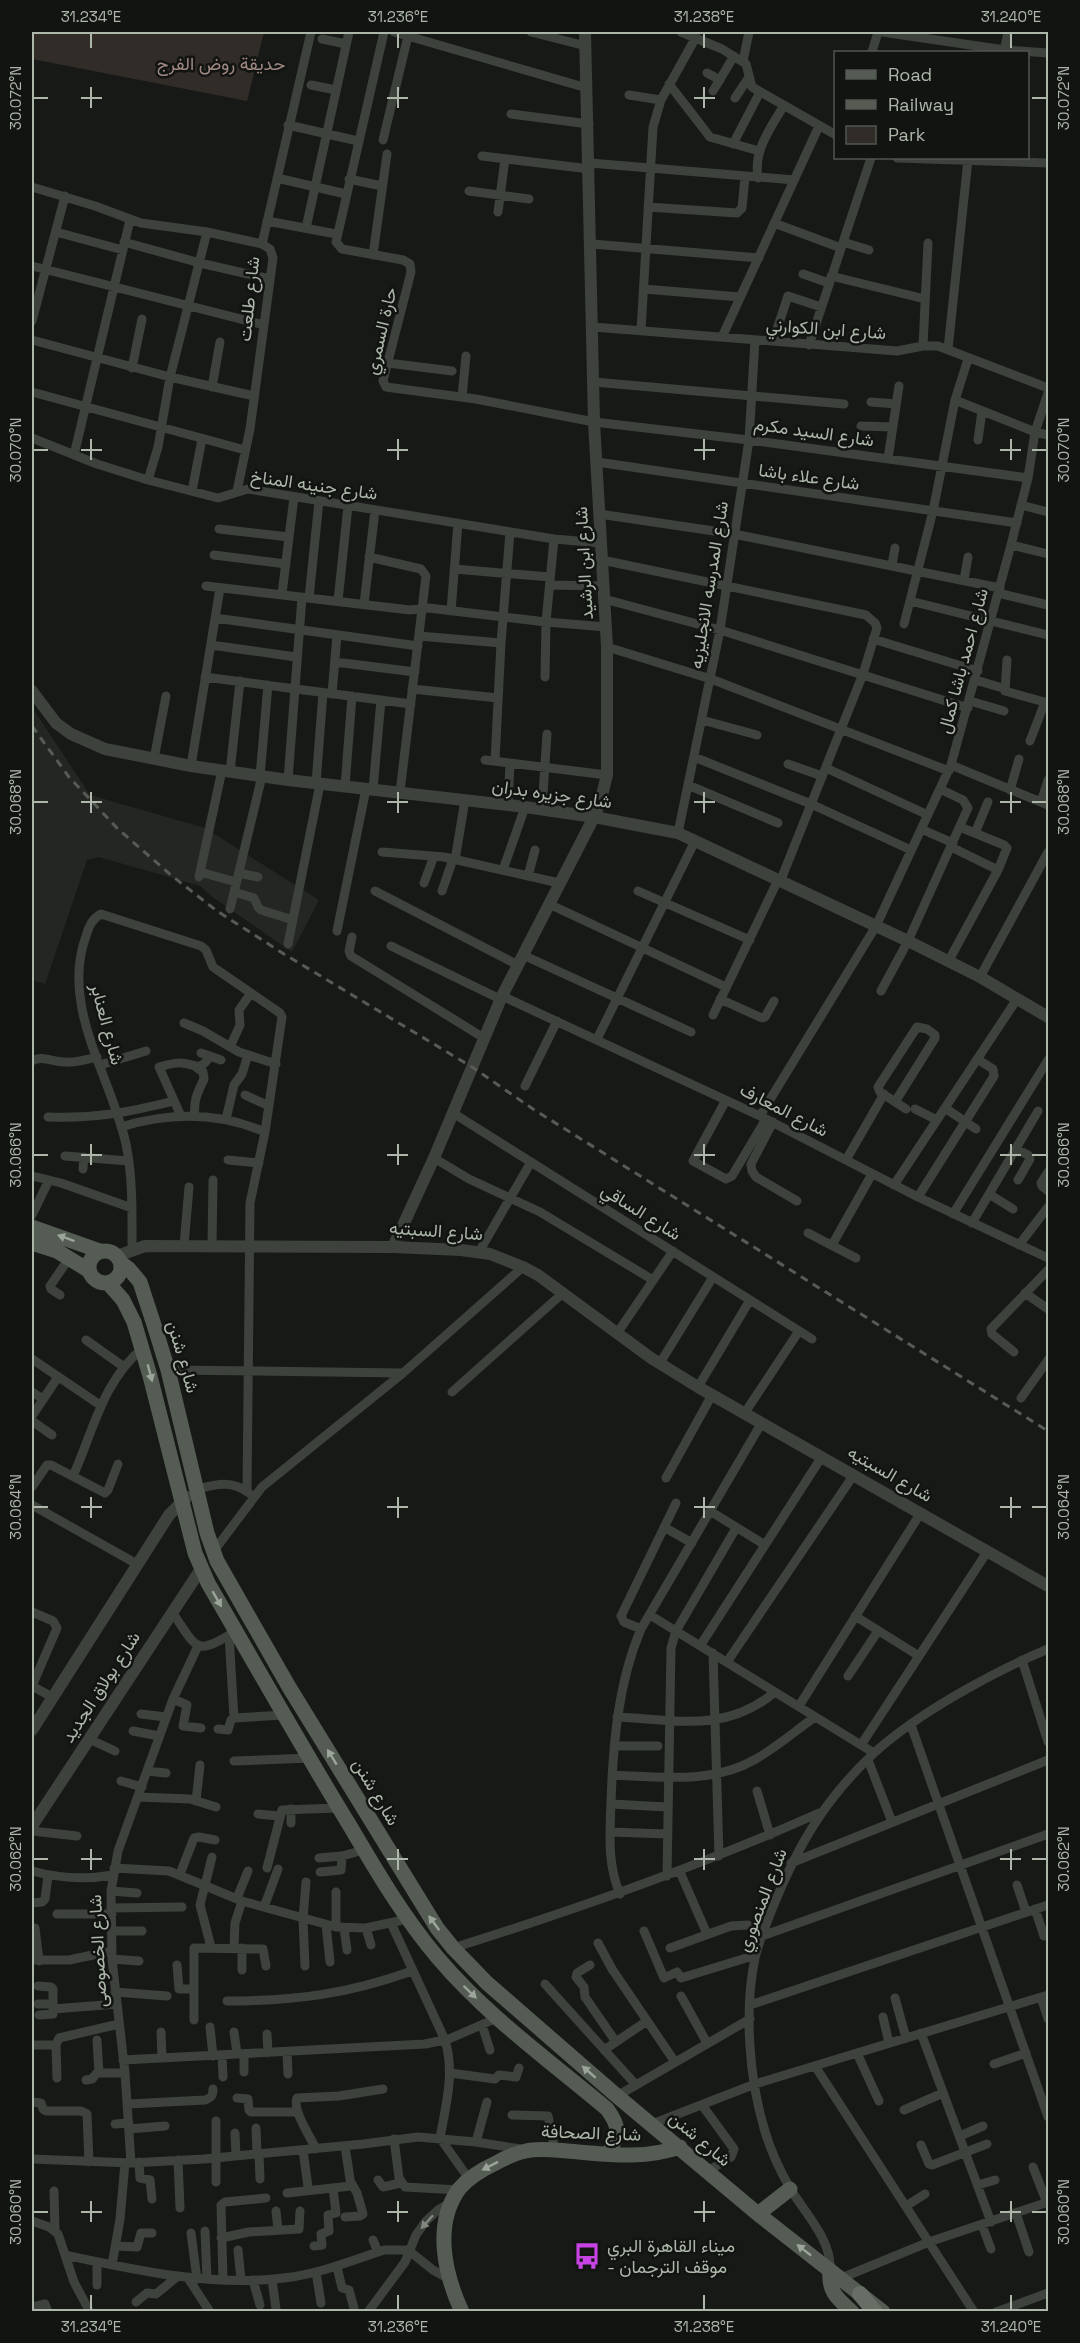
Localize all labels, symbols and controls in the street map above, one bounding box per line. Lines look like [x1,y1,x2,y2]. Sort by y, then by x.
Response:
text: 31.234°E [61,7,121,26]
text: 31.236°E [368,7,428,26]
text: 31.238°E [674,7,734,26]
text: 31.240°E [981,7,1041,26]
legend [834,51,1029,159]
park label: حديقة روض الفرج [157,52,285,76]
text: Road [888,63,932,86]
text: 30.072°N [6,66,25,130]
text: 30.072°N [1054,66,1073,130]
text: Railway [888,93,954,116]
text: Park [888,123,926,146]
street label: شارع طلعت [233,255,265,343]
street label: حارة السمري [359,285,406,378]
street label: شارع ابن الكوارني [765,313,887,348]
street label: شارع السيد مكرم [752,412,876,452]
text: 30.070°N [6,418,25,483]
text: 30.070°N [1054,418,1073,483]
street label: شارع علاء باشا [757,458,861,496]
street label: شارع جنينه المناخ [249,464,379,506]
street label: شارع المدرسه الانجليزيه [684,499,734,671]
street label: شارع ابن الرشيد [569,506,599,620]
street label: شارع احمد باشا كمال [932,586,994,736]
text: 30.068°N [6,769,25,835]
text: 30.068°N [1054,769,1073,835]
street label: شارع جزيره بدران [491,774,613,814]
street label: شارع العنابر [84,980,129,1067]
street label: شارع المعارف [736,1078,832,1142]
text: 30.066°N [6,1122,25,1188]
text: 30.066°N [1054,1122,1073,1188]
street label: شارع الساقي [595,1178,686,1249]
street label: شارع السبتيه [388,1216,484,1246]
one-way arrow [57,1233,75,1242]
street label: شارع شنن [161,1318,205,1396]
one-way arrow [145,1364,155,1382]
street label: شارع السبتيه [843,1440,937,1508]
text: 30.064°N [6,1474,25,1540]
text: 30.064°N [1054,1474,1073,1540]
one-way arrow [212,1591,223,1607]
street label: شارع بولاق الجديد [56,1627,146,1747]
one-way arrow [326,1749,337,1765]
street label: شارع شنن [347,1754,405,1830]
text: 30.062°N [6,1826,25,1892]
text: 30.062°N [1054,1826,1073,1892]
street label: شارع المنصوري [731,1845,796,1956]
street label: شارع الخصوصى [83,1894,113,2008]
one-way arrow [428,1915,440,1930]
one-way arrow [462,1984,476,1998]
one-way arrow [582,2066,597,2079]
street label: شارع شنن [664,2106,736,2172]
street label: شارع الصحافة [541,2119,641,2147]
one-way arrow [481,2161,498,2171]
text: 30.060°N [6,2179,25,2245]
text: 30.060°N [1054,2179,1073,2245]
one-way arrow [420,2214,434,2228]
place label: ميناء القاهرة البري - موقف الترجمان [607,2234,735,2278]
bus stop icon: ميناء القاهرة البري - موقف الترجمان [572,2241,602,2271]
one-way arrow [796,2245,811,2257]
text: 31.234°E [61,2317,121,2336]
text: 31.236°E [368,2317,428,2336]
text: 31.238°E [674,2317,734,2336]
text: 31.240°E [981,2317,1041,2336]

